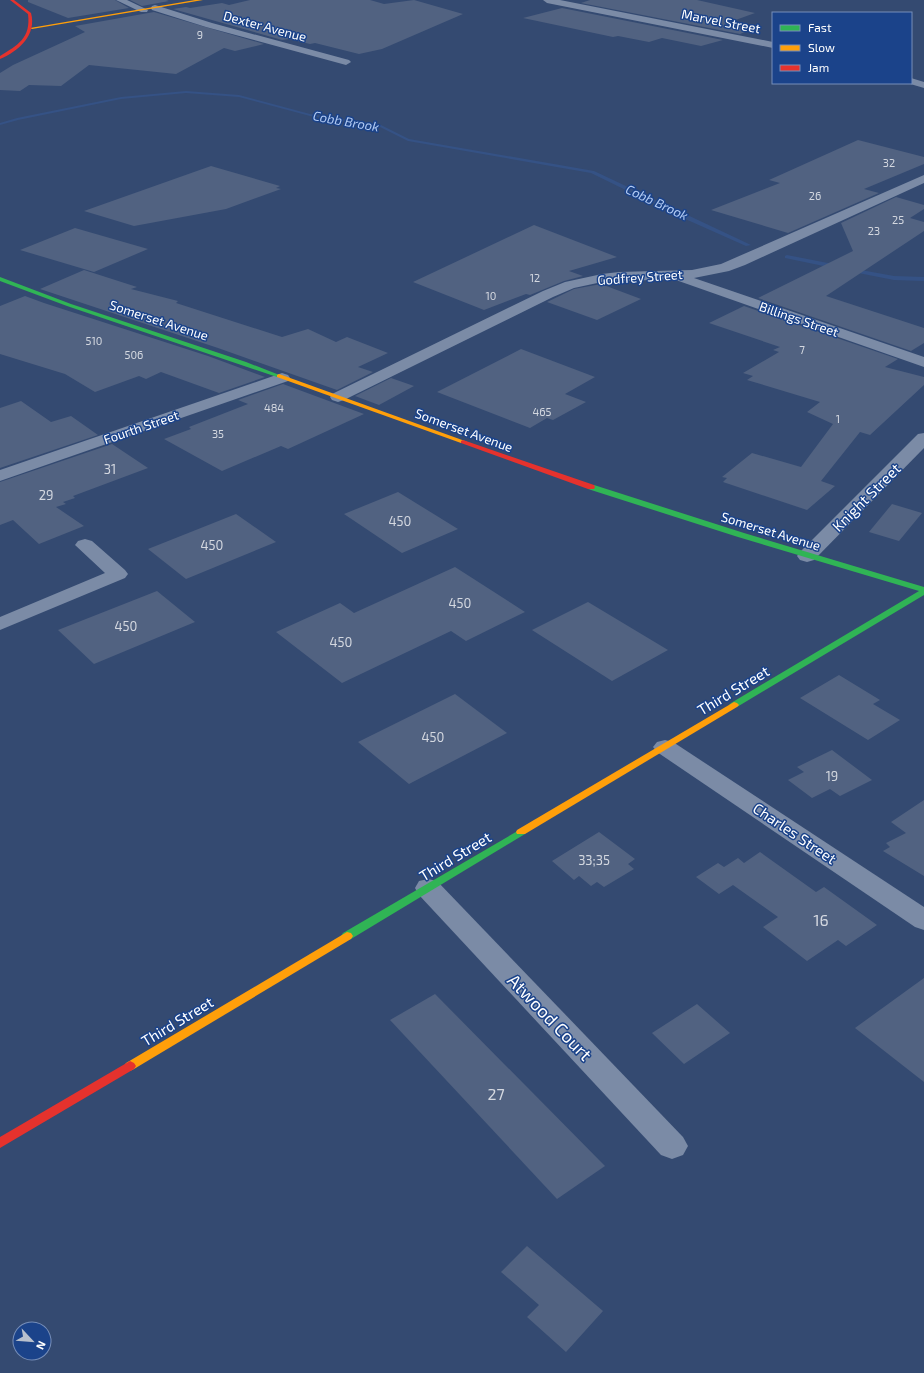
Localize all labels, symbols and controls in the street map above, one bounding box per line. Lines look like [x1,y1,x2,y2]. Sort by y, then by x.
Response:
street label: Marvel Street [680,6,762,37]
street label: Dexter Avenue [222,7,308,45]
legend [772,12,912,84]
text: Fast [808,20,832,34]
house number: 9 [197,28,203,41]
text: Slow [808,40,835,54]
text: Jam [808,60,829,74]
water label: Cobb Brook [312,107,381,135]
house number: 32 [883,156,895,169]
water label: Cobb Brook [623,181,691,223]
house number: 26 [809,189,821,202]
house number: 25 [892,213,904,226]
house number: 23 [868,224,880,237]
street label: Godfrey Street [597,266,683,288]
house number: 12 [530,271,540,284]
house number: 10 [485,289,497,302]
street label: Somerset Avenue [108,296,210,344]
street label: Billings Street [757,298,841,340]
house number: 510 [86,334,102,347]
house number: 7 [799,343,805,356]
house number: 506 [125,348,143,361]
house number: 484 [264,401,284,414]
street label: Somerset Avenue [413,405,515,455]
house number: 465 [533,405,552,418]
street label: Fourth Street [101,407,181,447]
house number: 1 [836,412,840,425]
house number: 35 [212,427,224,440]
street label: Knight Street [828,459,904,535]
house number: 31 [104,461,116,477]
house number: 29 [39,487,53,503]
street label: Somerset Avenue [719,508,823,554]
house number: 450 [389,513,411,529]
house number: 450 [201,537,223,553]
house number: 450 [449,595,471,611]
house number: 450 [115,618,137,634]
house number: 450 [330,634,352,650]
street label: Third Street [694,661,772,718]
house number: 450 [422,729,444,745]
house number: 19 [826,768,838,784]
street label: Charles Street [750,799,840,868]
street label: Third Street [416,827,494,884]
house number: 33;35 [578,852,610,868]
house number: 16 [813,910,829,929]
street label: Atwood Court [503,969,597,1065]
street label: Third Street [138,992,216,1049]
house number: 27 [487,1084,505,1103]
north arrow [12,1321,52,1361]
text: N [34,1339,49,1352]

